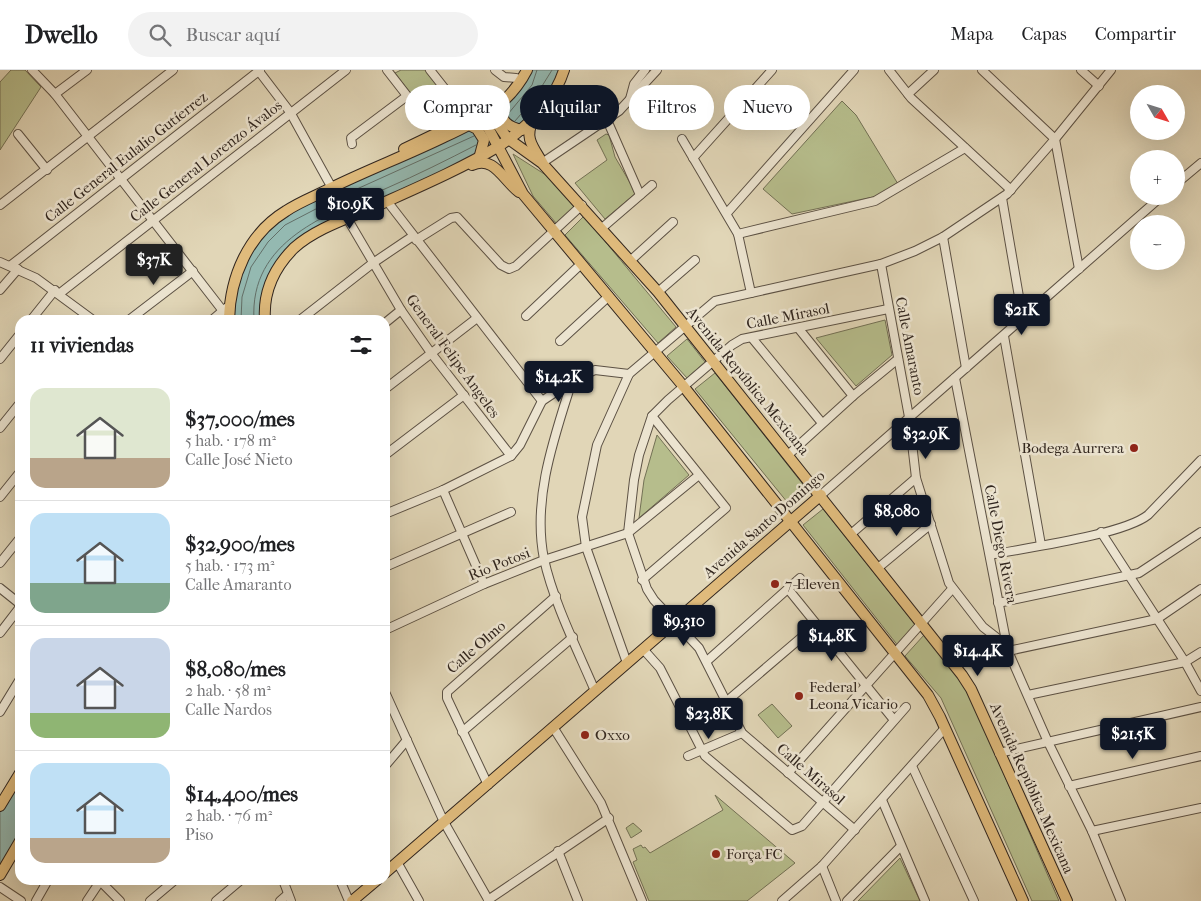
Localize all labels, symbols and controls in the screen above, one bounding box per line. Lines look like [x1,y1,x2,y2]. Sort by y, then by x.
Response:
search box [128,12,478,57]
text: Dwello [25,21,98,49]
icon: search [146,21,174,49]
text: Buscar aquí [186,24,280,46]
text: Mapa [951,24,993,45]
text: Capas [1021,24,1067,45]
text: Compartir [1095,24,1176,45]
chip: Comprar [405,85,510,130]
chip: Alquilar [520,85,619,130]
chip: Filtros [629,85,714,130]
chip: Nuevo [724,85,810,130]
north arrow [1130,85,1185,140]
map controls [1130,85,1185,270]
street label: Calle General Eulalio Gutíerrez [41,88,211,226]
street label: Calle General Lorenzo Ávalos [126,96,286,226]
button: + [1130,150,1185,205]
pin: $10.9K [309,188,391,230]
text: $10.9K [327,194,373,213]
button: − [1130,215,1185,270]
pin: $37K [124,244,184,286]
text: $37K [137,250,171,269]
street label: General Felipe Angeles [402,291,504,422]
pin: $21K [992,294,1052,336]
street label: Calle Amaranto [892,295,928,397]
street label: Calle Mirasol [745,299,831,333]
text: $21K [1005,300,1039,319]
street label: Avenida República Mexicana [682,303,814,459]
icon: filters [347,331,375,359]
text: 11 viviendas [30,333,134,357]
pin: $14.2K [518,360,600,403]
text: $14.2K [535,367,583,386]
text: $37,000/mes [185,407,295,431]
icon: home [70,408,130,468]
pin: $32.9K [885,418,967,460]
text: $32.9K [903,424,949,443]
text: 5 hab. · 178 m² [185,431,276,450]
place label: Bodega Aurrera [1021,439,1125,457]
marker: Bodega Aurrera [1128,442,1140,454]
text: Calle José Nieto [185,450,293,469]
street label: Avenida Santo Domingo [699,466,829,582]
street label: Calle Diego Rivera [981,483,1022,606]
pin: $8,080 [856,494,938,537]
text: $8,080 [874,501,920,520]
text: $32,900/mes [185,532,295,556]
icon: home [70,533,130,593]
street label: Rio Potosi [465,543,533,585]
text: 5 hab. · 173 m² [185,556,275,575]
text: Calle Amaranto [185,575,292,594]
place label: 7-Eleven [785,575,840,593]
marker: 7-Eleven [769,578,781,590]
pin: $9,310 [643,604,725,647]
text: $9,310 [663,611,705,630]
street label: Calle Olmo [443,616,509,677]
pin: $14.8K [791,620,873,662]
text: $14.8K [808,626,856,645]
pin: $14.4K [937,634,1019,677]
text: $14.4K [954,641,1002,660]
text: $8,080/mes [185,657,286,681]
icon: home [70,658,130,718]
place label: Federal Leona Vicario [809,678,898,713]
text: 2 hab. · 58 m² [185,681,271,700]
marker: Federal Leona Vicario [793,690,805,702]
pin: $23.8K [668,698,750,740]
street label: Avenida República Mexicana [986,699,1078,877]
text: Calle Nardos [185,700,272,719]
text: $23.8K [686,704,732,723]
pin: $21.5K [1092,718,1174,760]
text: $21.5K [1111,724,1155,743]
place label: Oxxo [595,726,630,744]
marker: Oxxo [579,729,591,741]
street label: Calle Mirasol [773,739,849,809]
text: $14,400/mes [185,782,298,806]
icon: home [70,783,130,843]
text: 2 hab. · 76 m² [185,806,272,825]
text: Piso [185,825,213,844]
place label: Força FC [726,845,783,863]
marker: Força FC [710,848,722,860]

